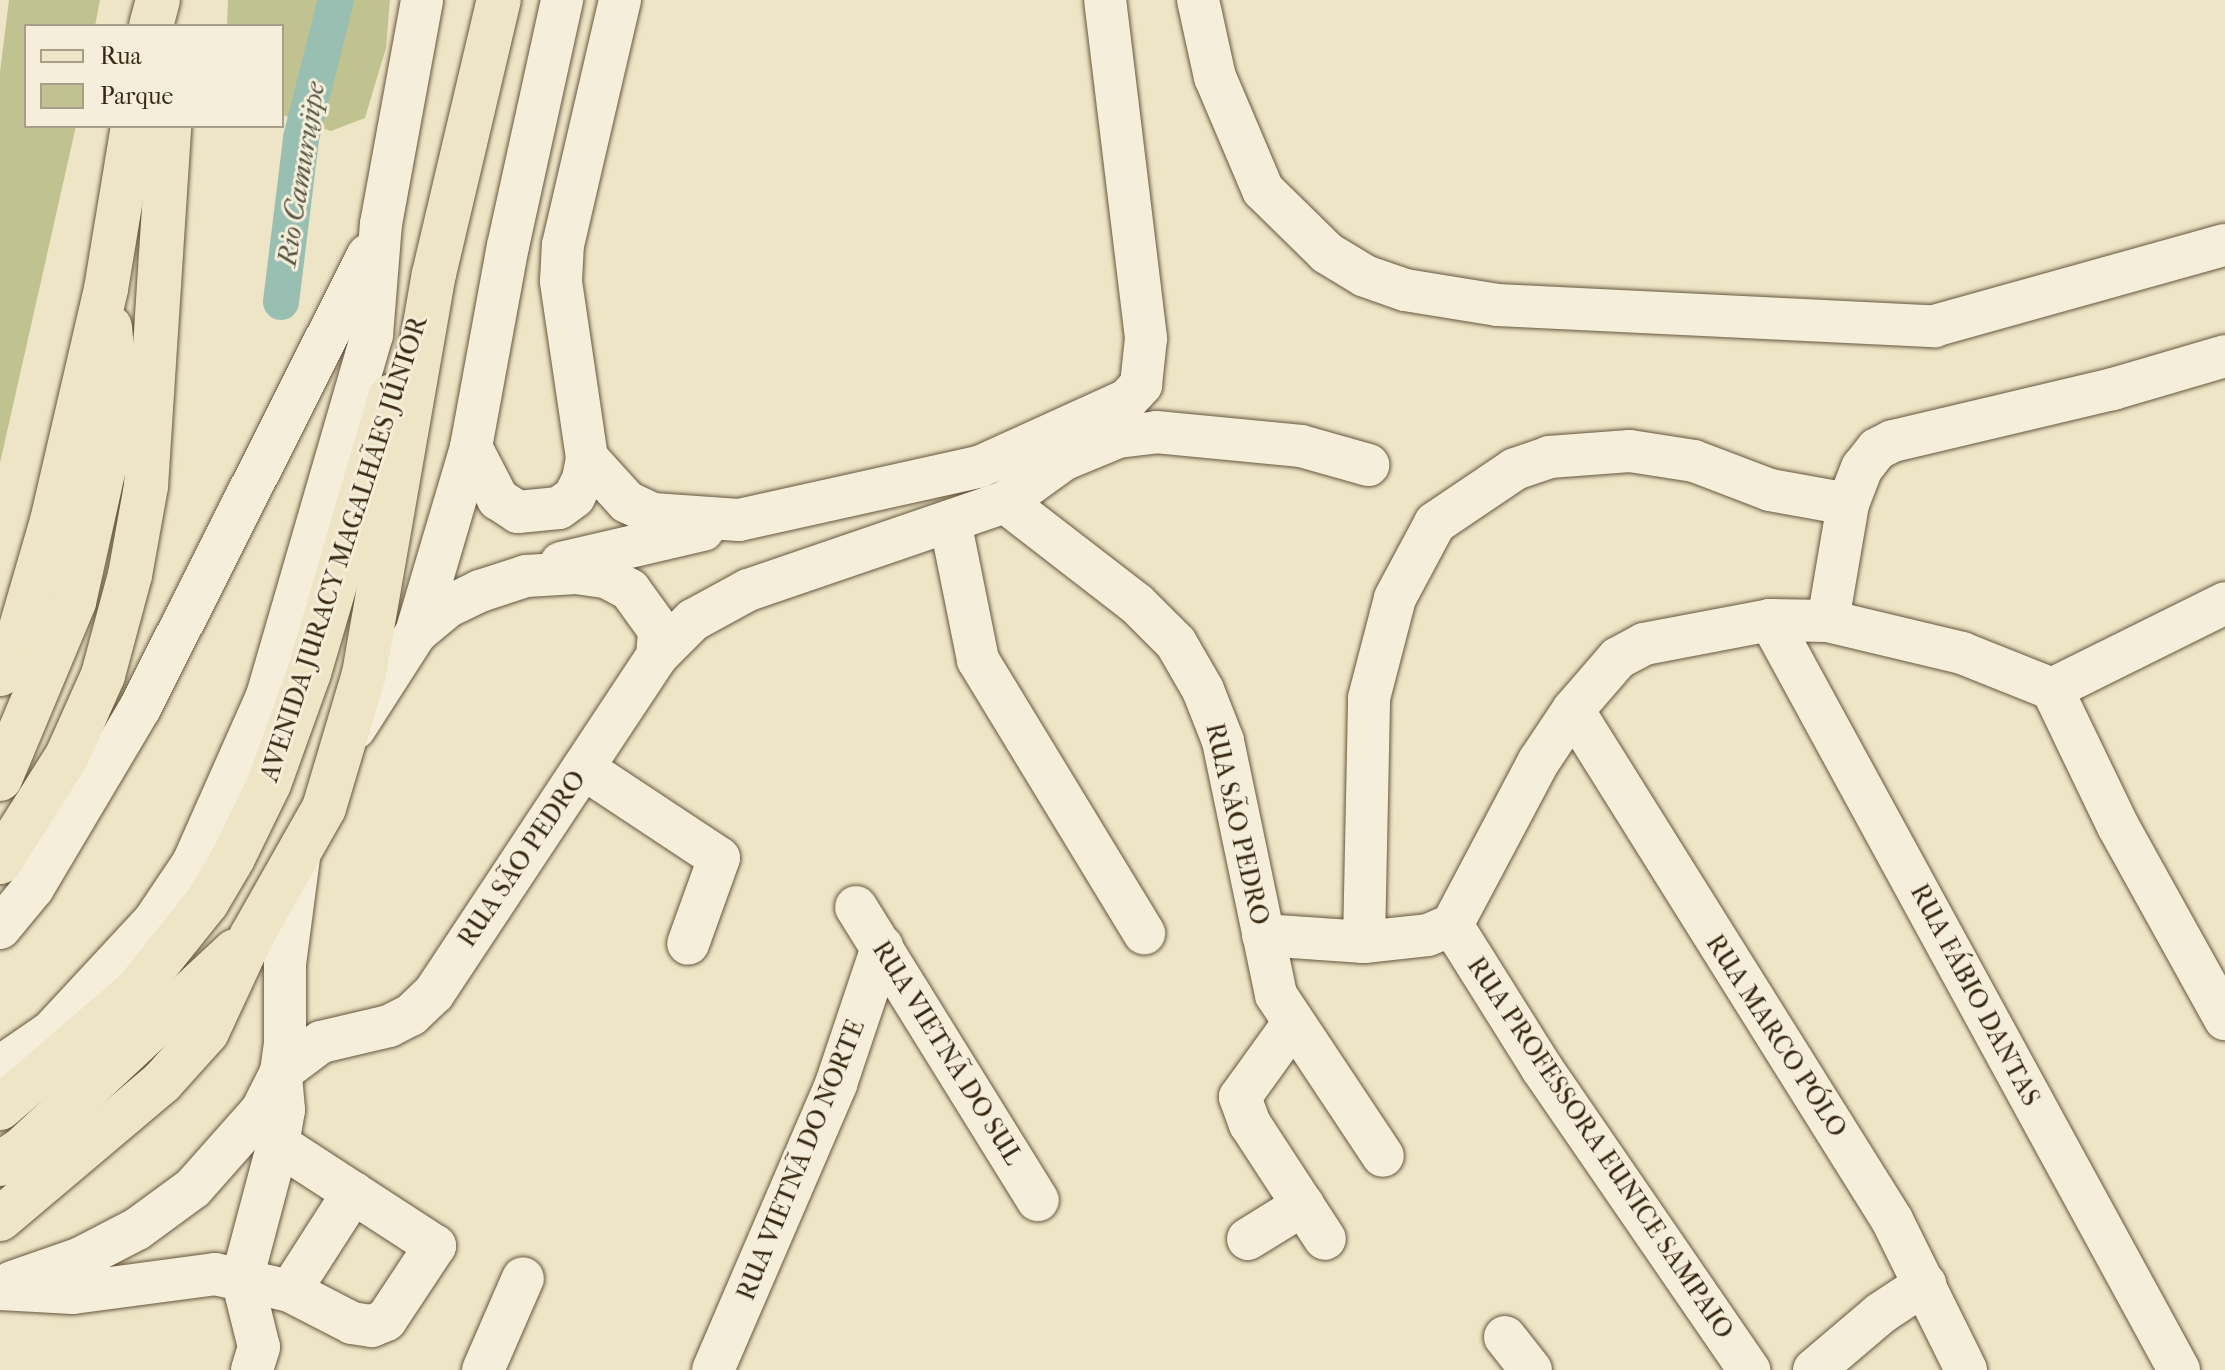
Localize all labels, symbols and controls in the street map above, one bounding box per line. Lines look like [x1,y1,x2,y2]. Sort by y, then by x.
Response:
legend [24,24,284,128]
text: Rua [100,42,142,70]
water label: Rio Camurujipe [270,80,332,268]
text: Parque [100,82,173,110]
street label: AVENIDA JURACY MAGALHÃES JÚNIOR [254,312,434,786]
street label: RUA SÃO PEDRO [1199,720,1275,928]
street label: RUA SÃO PEDRO [451,765,593,953]
street label: RUA FÁBIO DANTAS [1903,879,2047,1111]
street label: RUA MARCO PÓLO [1699,929,1853,1143]
street label: RUA VIETNÃ DO SUL [865,935,1029,1171]
street label: RUA PROFESSORA EUNICE SAMPAIO [1460,951,1740,1345]
street label: RUA VIETNÃ DO NORTE [730,1015,872,1305]

